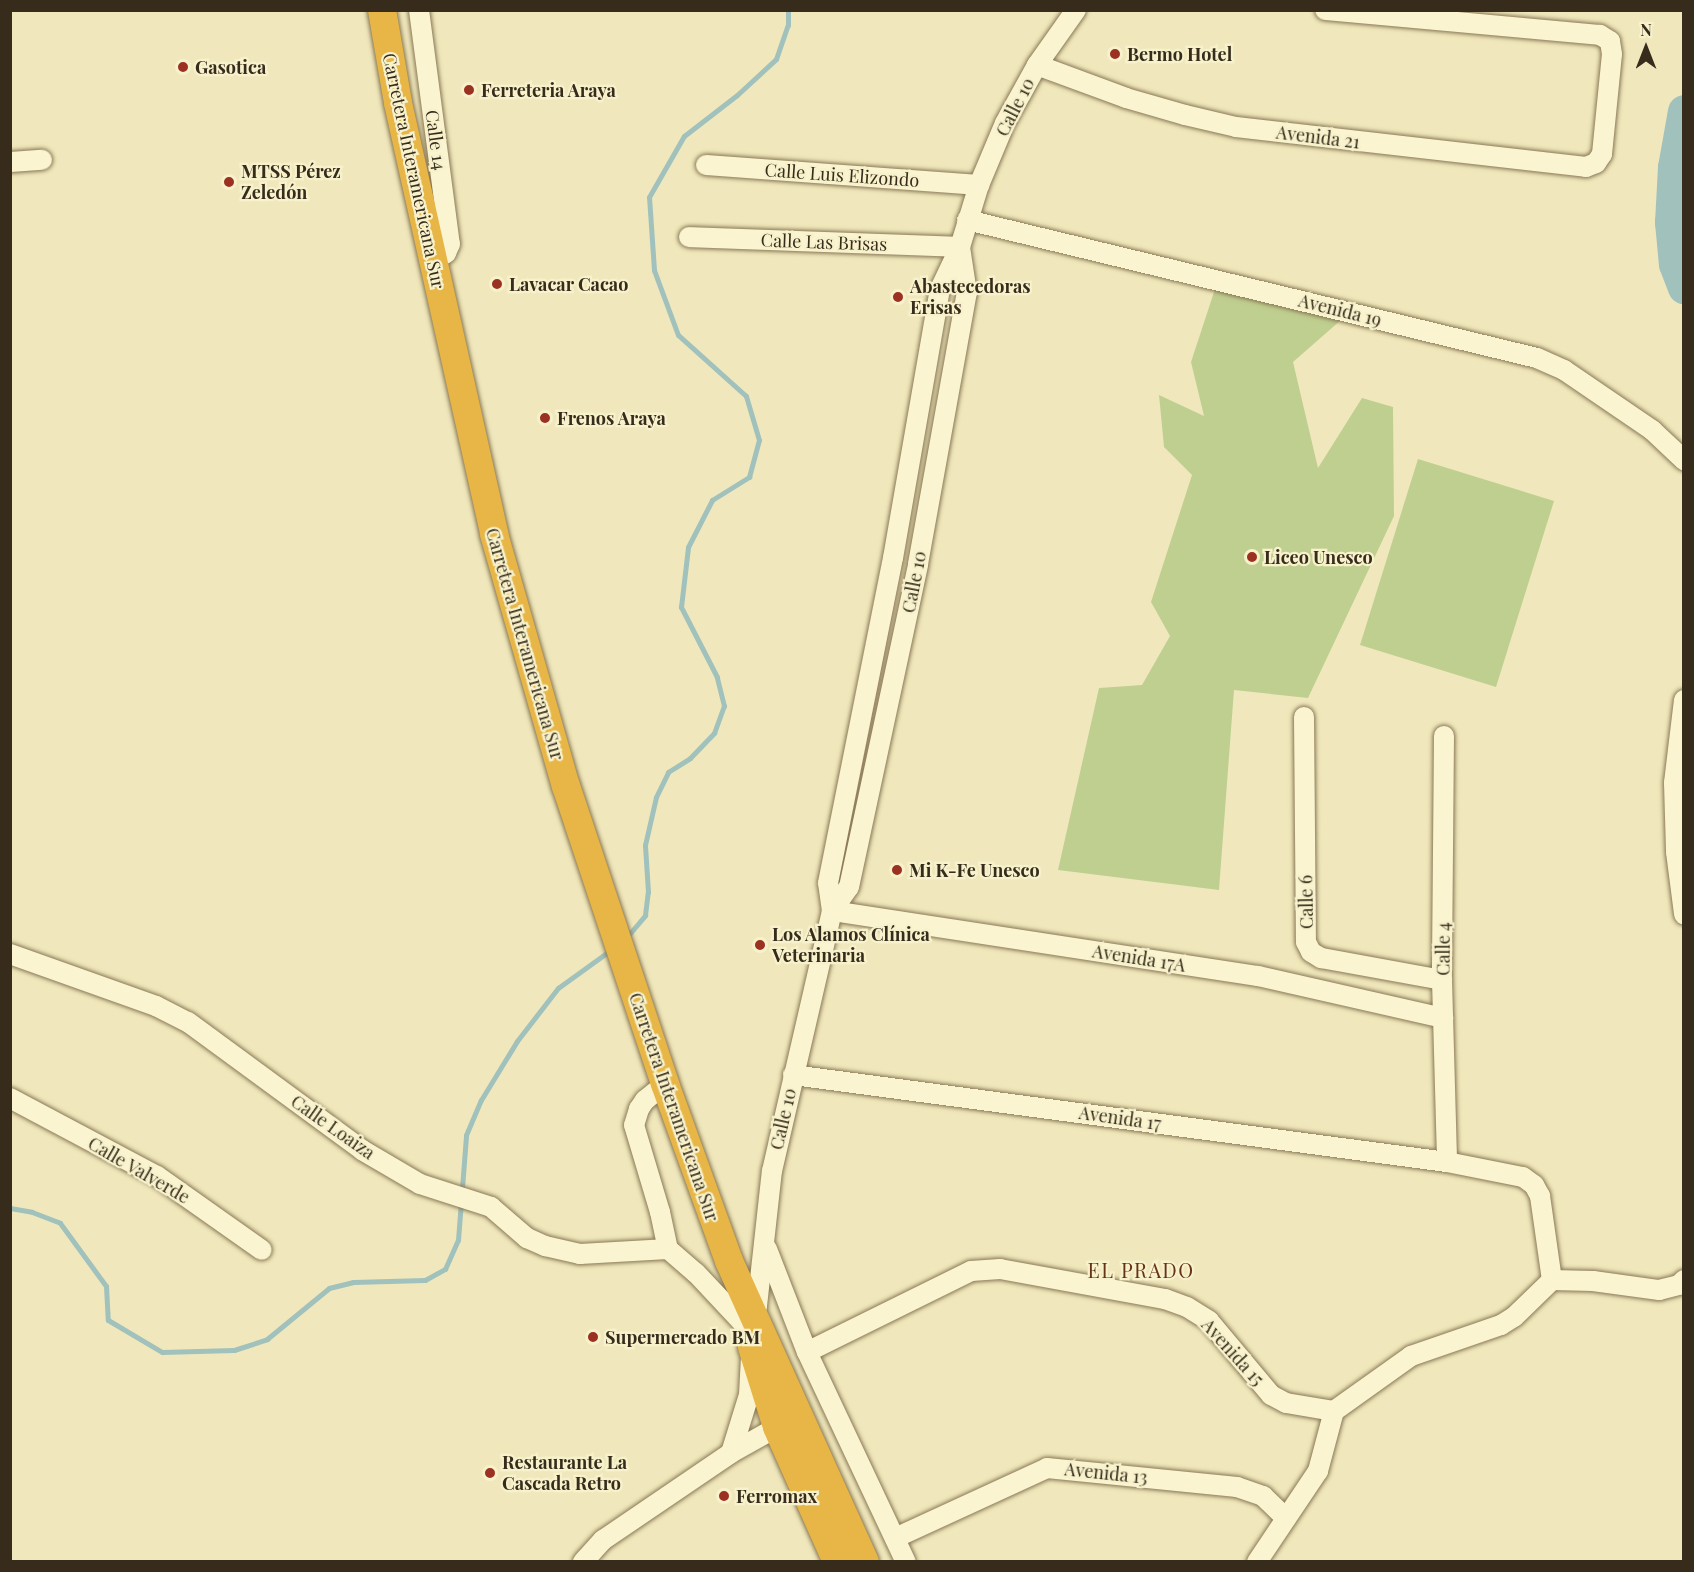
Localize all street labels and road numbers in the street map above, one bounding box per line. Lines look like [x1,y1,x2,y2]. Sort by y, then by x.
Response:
street label: Carretera Interamericana Sur [378,51,450,291]
street label: Calle 10 [991,74,1039,140]
street label: Calle 14 [421,108,451,172]
street label: Avenida 21 [1275,121,1361,153]
street label: Calle Luis Elizondo [764,159,920,191]
street label: Calle Las Brisas [760,229,888,255]
street label: Avenida 19 [1296,289,1384,331]
street label: Carretera Interamericana Sur [481,525,569,763]
street label: Calle 10 [897,549,931,615]
street label: Calle 6 [1295,875,1317,929]
street label: Calle 4 [1432,922,1454,976]
street label: Avenida 17A [1091,940,1187,976]
street label: Carretera Interamericana Sur [625,990,723,1224]
street label: Calle 10 [765,1086,801,1152]
street label: Calle Loaiza [287,1090,379,1164]
street label: Avenida 17 [1077,1102,1163,1134]
street label: Calle Valverde [84,1132,194,1208]
street label: Avenida 15 [1197,1314,1269,1390]
street label: Avenida 13 [1063,1458,1149,1488]

